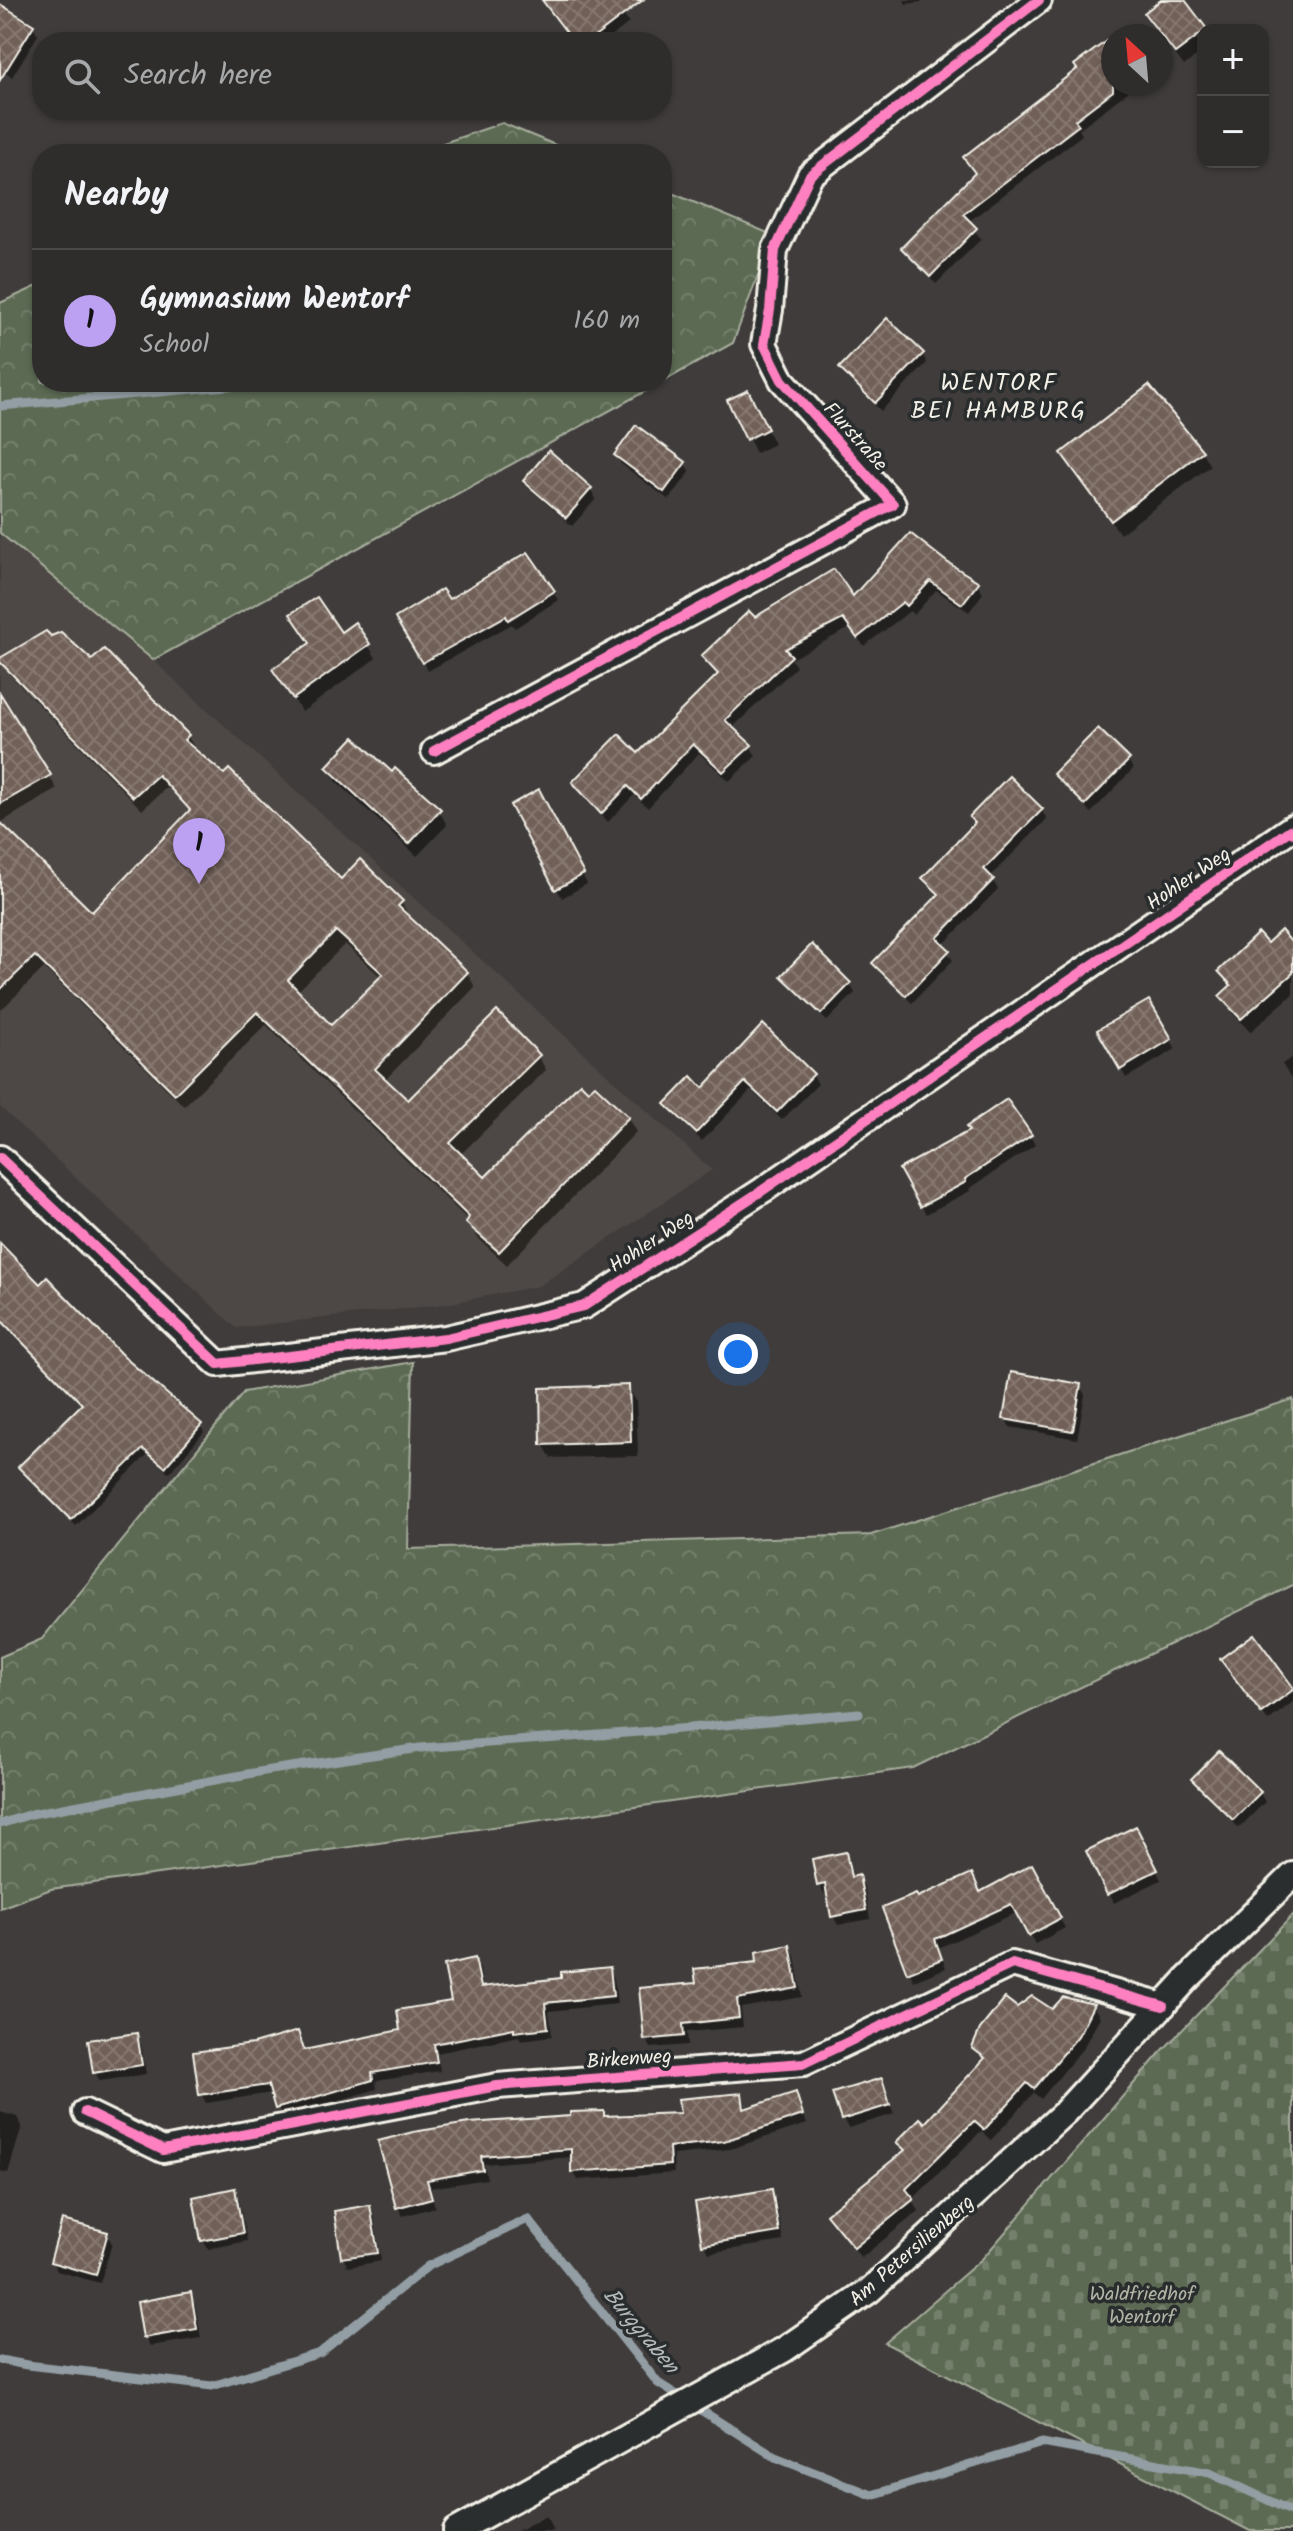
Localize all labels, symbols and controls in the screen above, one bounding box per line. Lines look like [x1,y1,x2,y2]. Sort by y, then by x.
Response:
north arrow [1101,24,1173,96]
map controls [1197,24,1269,168]
button: + [1197,24,1269,96]
search box [32,32,672,120]
text: Search here [124,52,272,100]
icon: search [60,54,104,98]
button: − [1197,96,1269,168]
text: Nearby [64,169,169,223]
text: Gymnasium Wentorf [140,276,408,324]
text: 1 [86,300,94,342]
text: 160 m [573,300,640,342]
text: School [140,324,209,366]
district label: WENTORF BEI HAMBURG [911,364,1087,431]
street label: Flurstraße [814,395,895,479]
pin: 1 [173,818,225,884]
street label: Hohler Weg [1140,840,1238,920]
street label: Hohler Weg [603,1203,701,1282]
your location [718,1334,758,1374]
street label: Birkenweg [586,2041,673,2079]
street label: Am Petersilienberg [842,2188,982,2315]
park label: Waldfriedhof Wentorf [1089,2279,1197,2334]
water label: Burggraben [593,2281,688,2384]

